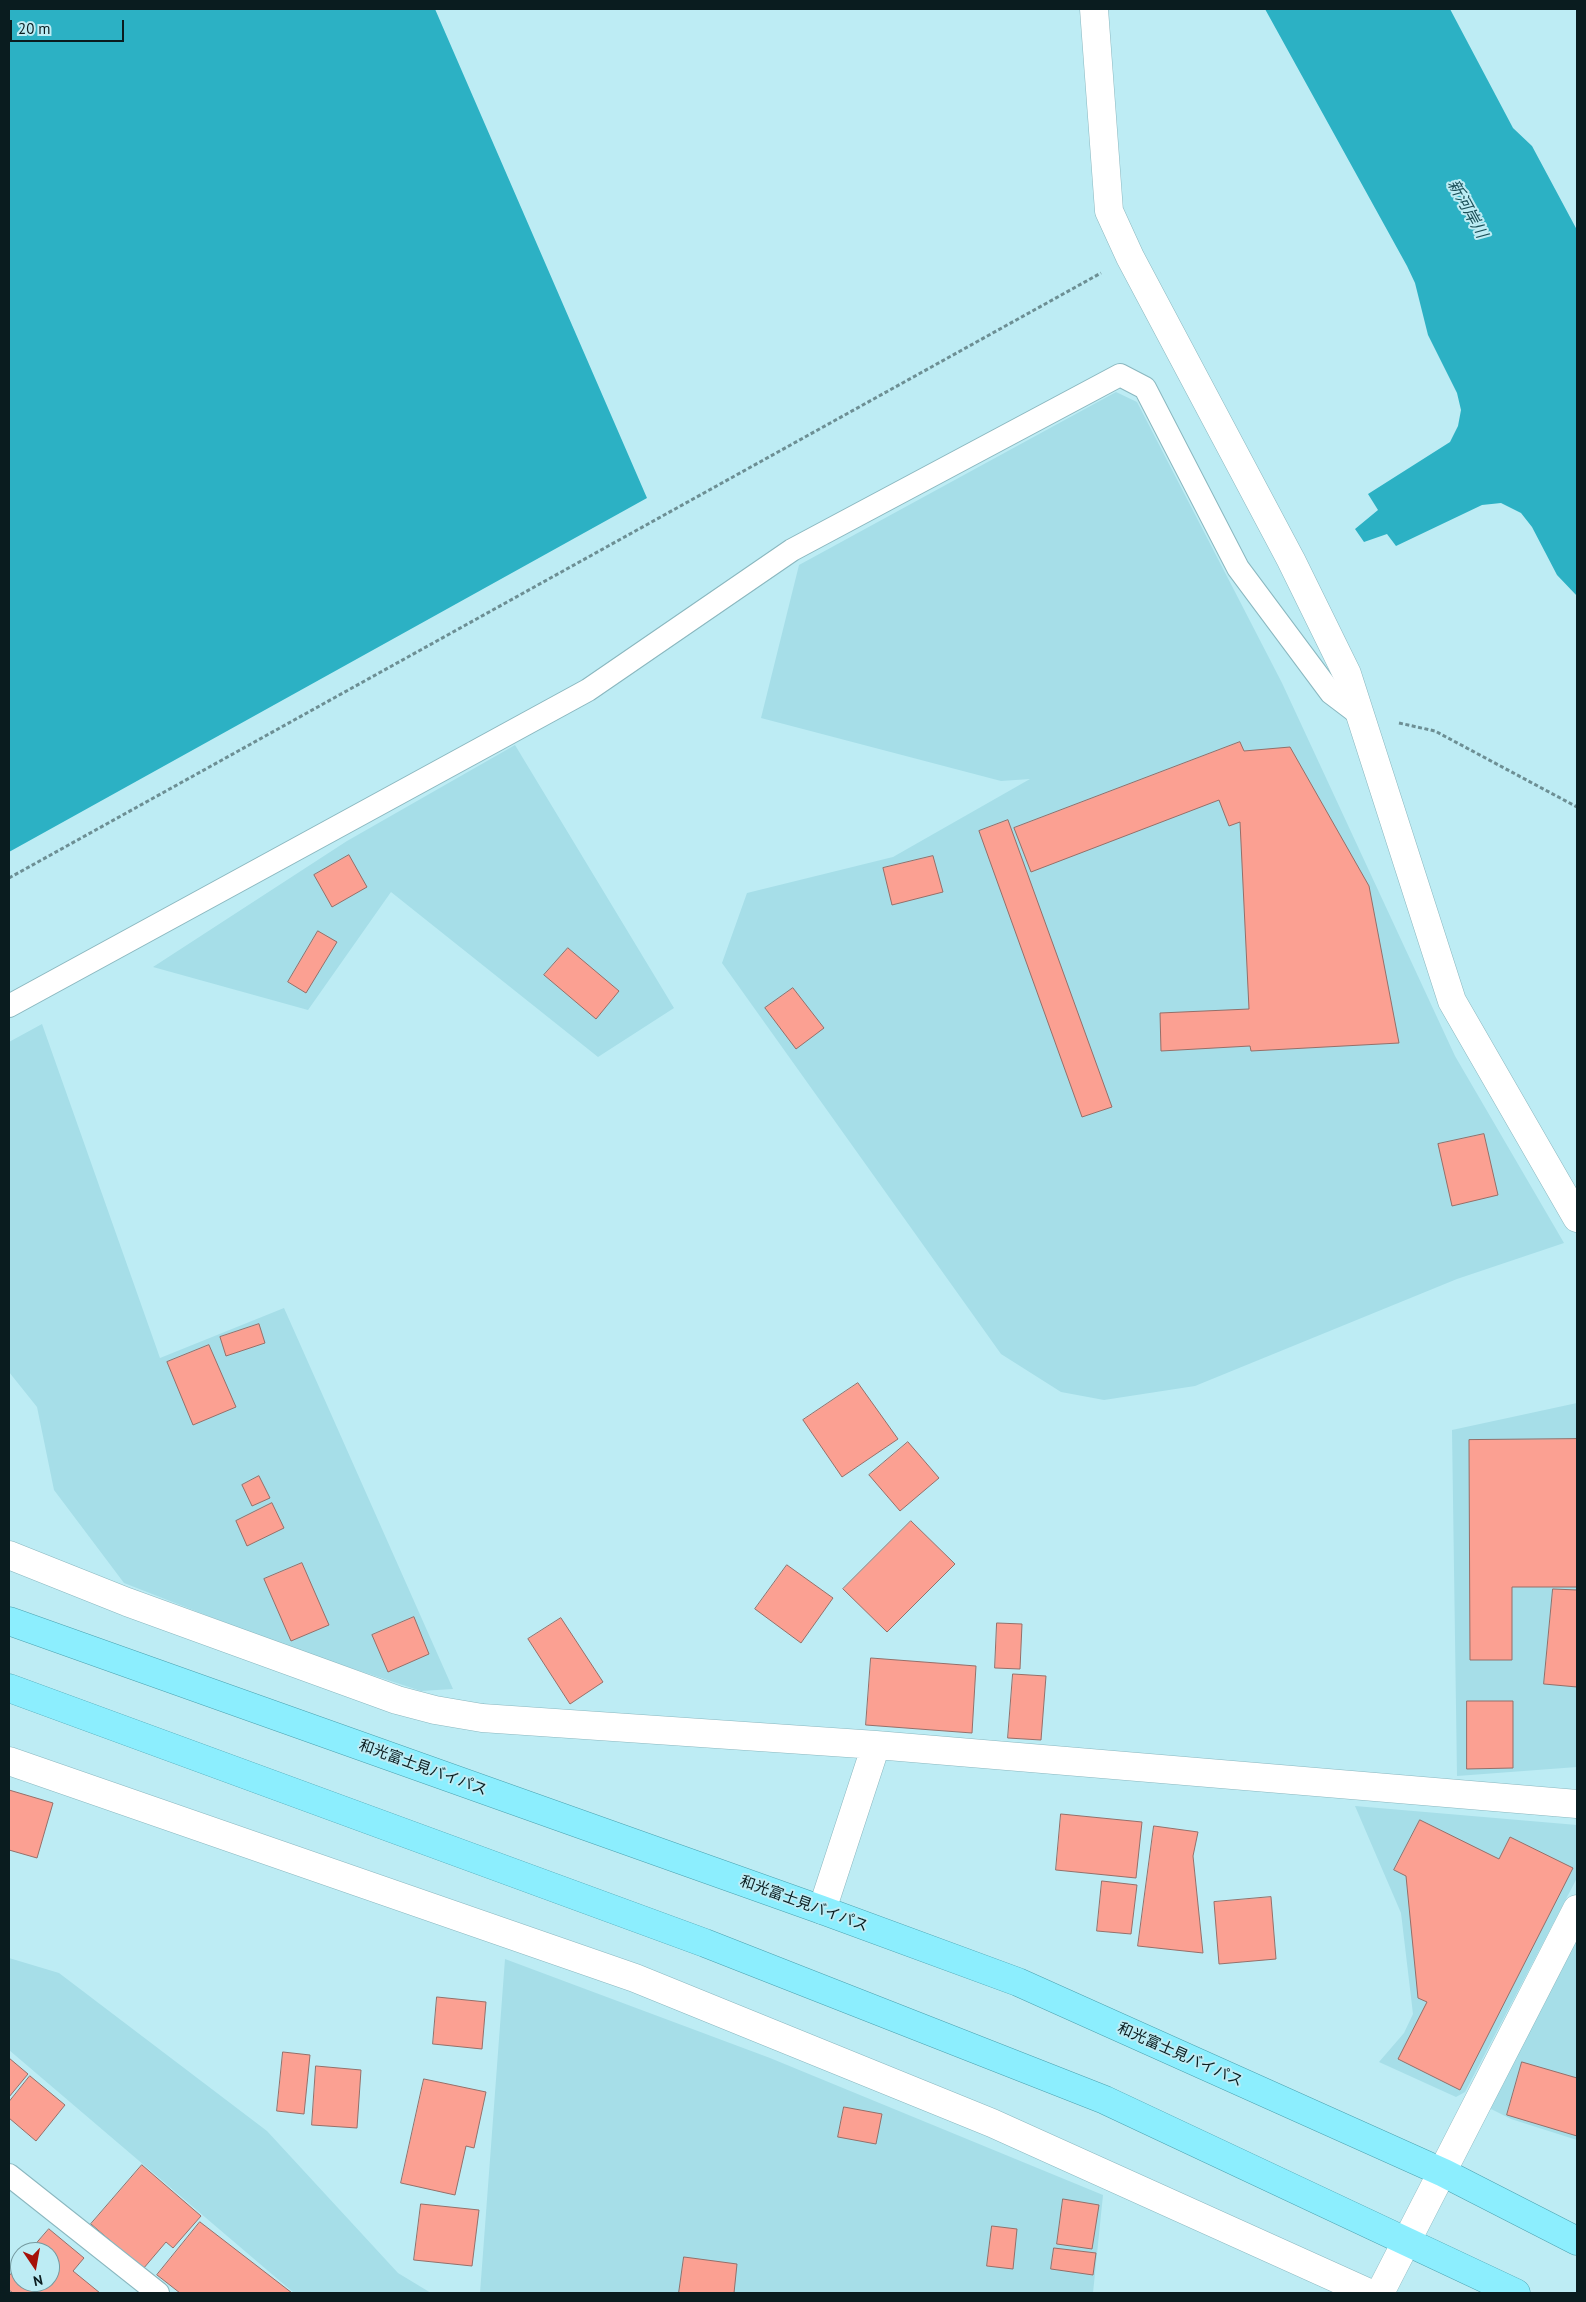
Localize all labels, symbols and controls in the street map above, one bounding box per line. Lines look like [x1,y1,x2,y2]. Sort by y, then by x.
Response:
scale bar [12,10,126,42]
text: 20 m [18,19,51,38]
water label: 新河岸川 [1443,176,1491,242]
street label: 和光富士見バイパス [356,1736,490,1800]
street label: 和光富士見バイパス [737,1872,871,1936]
street label: 和光富士見バイパス [1115,2019,1245,2091]
north arrow [10,2242,60,2292]
text: N [32,2271,44,2290]

